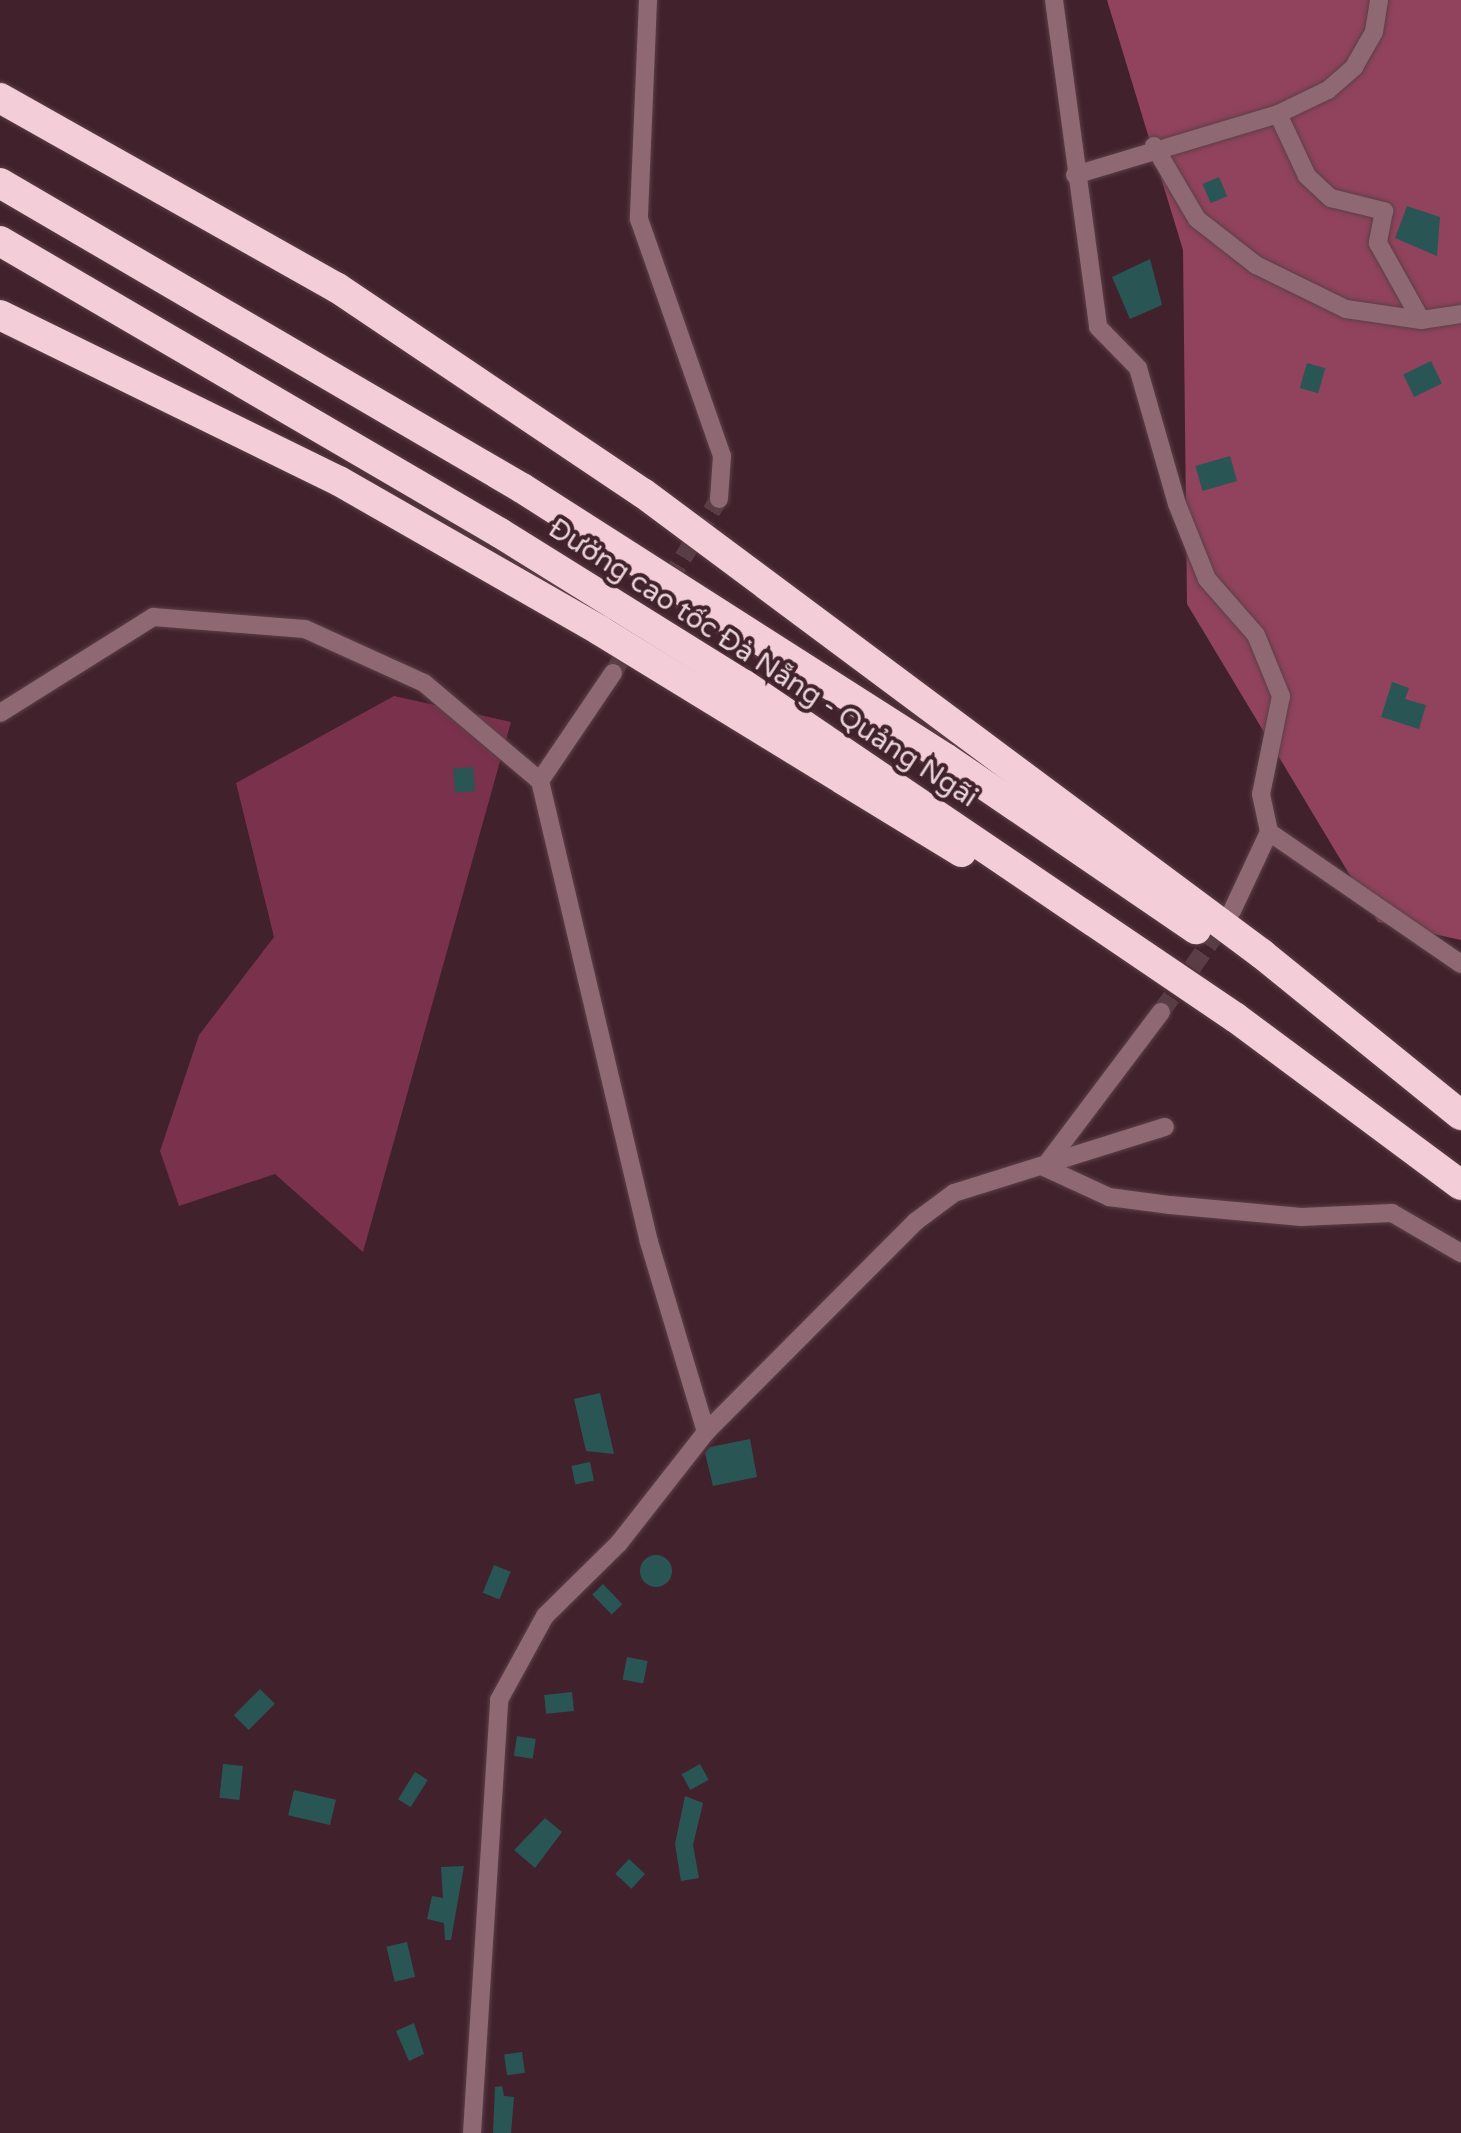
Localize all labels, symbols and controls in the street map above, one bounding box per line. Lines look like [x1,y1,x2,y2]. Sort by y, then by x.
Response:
street label: Đường cao tốc Đà Nẵng - Quảng Ngãi [542,512,984,814]

